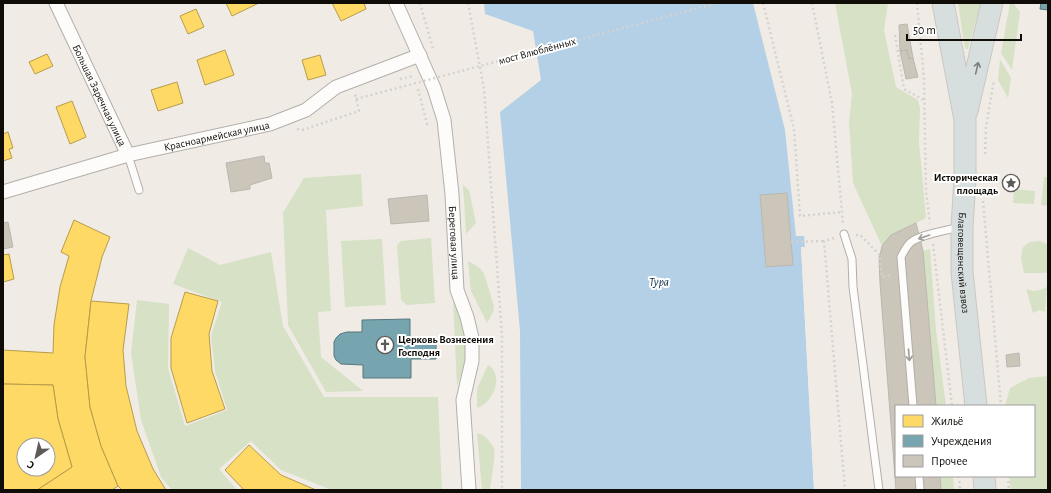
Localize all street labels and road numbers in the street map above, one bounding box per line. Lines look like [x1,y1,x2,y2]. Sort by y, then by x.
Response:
street label: мост Влюблённых [497,35,577,67]
street label: Большая Заречная улица [71,43,128,148]
street label: Красноармейская улица [163,119,270,153]
street label: Береговая улица [447,206,462,280]
street label: Благовещенский взвоз [956,212,972,314]

